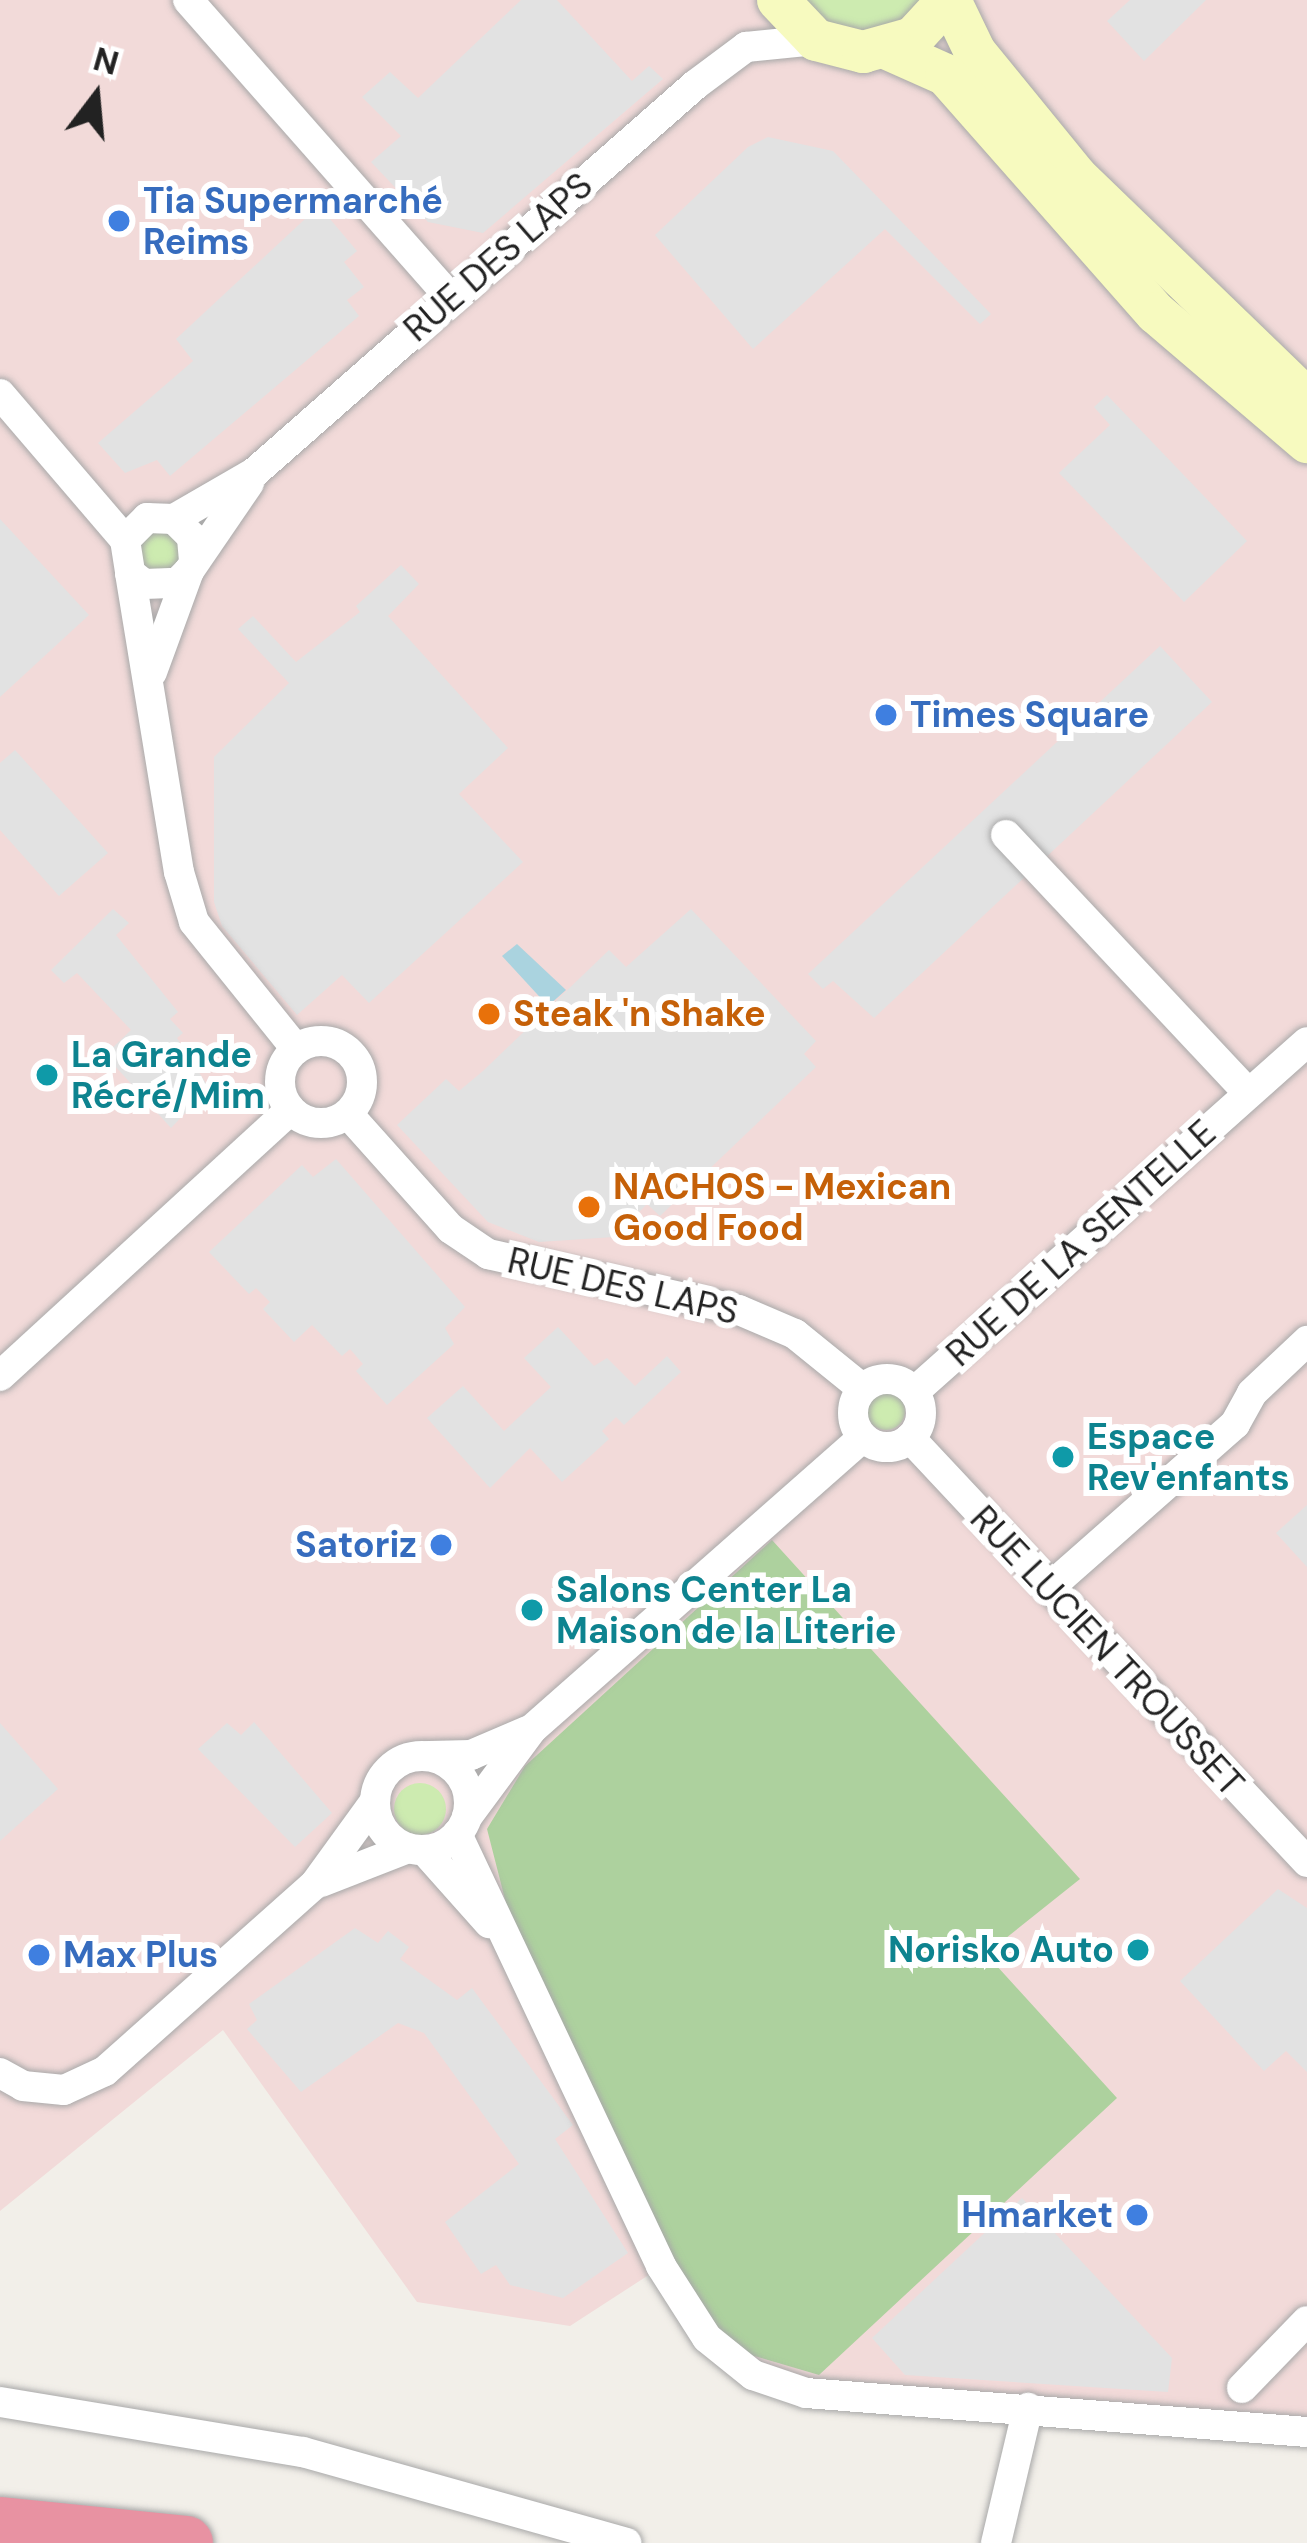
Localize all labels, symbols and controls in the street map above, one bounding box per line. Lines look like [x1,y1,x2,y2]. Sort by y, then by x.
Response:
north arrow [36,36,156,156]
text: N [89,37,124,85]
street label: RUE DES LAPS [395,164,601,350]
place label: Tia Supermarché Reims [143,178,443,263]
marker: Tia Supermarché Reims [106,208,132,234]
place label: Times Square [910,693,1149,737]
marker: Times Square [873,702,899,728]
place label: Steak 'n Shake [513,992,766,1036]
marker: Steak 'n Shake [476,1001,502,1027]
place label: La Grande Récré/Mim [71,1032,265,1117]
marker: La Grande Récré/Mim [34,1062,60,1088]
street label: RUE DE LA SENTELLE [938,1111,1224,1375]
place label: NACHOS - Mexican Good Food [613,1164,951,1249]
marker: NACHOS - Mexican Good Food [576,1194,602,1220]
street label: RUE DES LAPS [504,1239,742,1333]
place label: Espace Rev'enfants [1087,1414,1290,1499]
marker: Espace Rev'enfants [1050,1444,1076,1470]
street label: RUE LUCIEN TROUSSET [961,1497,1253,1805]
place label: Satoriz [295,1523,417,1567]
marker: Satoriz [428,1532,454,1558]
place label: Salons Center La Maison de la Literie [556,1567,897,1652]
marker: Salons Center La Maison de la Literie [519,1597,545,1623]
place label: Norisko Auto [888,1928,1114,1972]
place label: Max Plus [63,1933,218,1977]
marker: Norisko Auto [1125,1937,1151,1963]
marker: Max Plus [26,1942,52,1968]
place label: Hmarket [961,2193,1113,2237]
marker: Hmarket [1124,2202,1150,2228]

